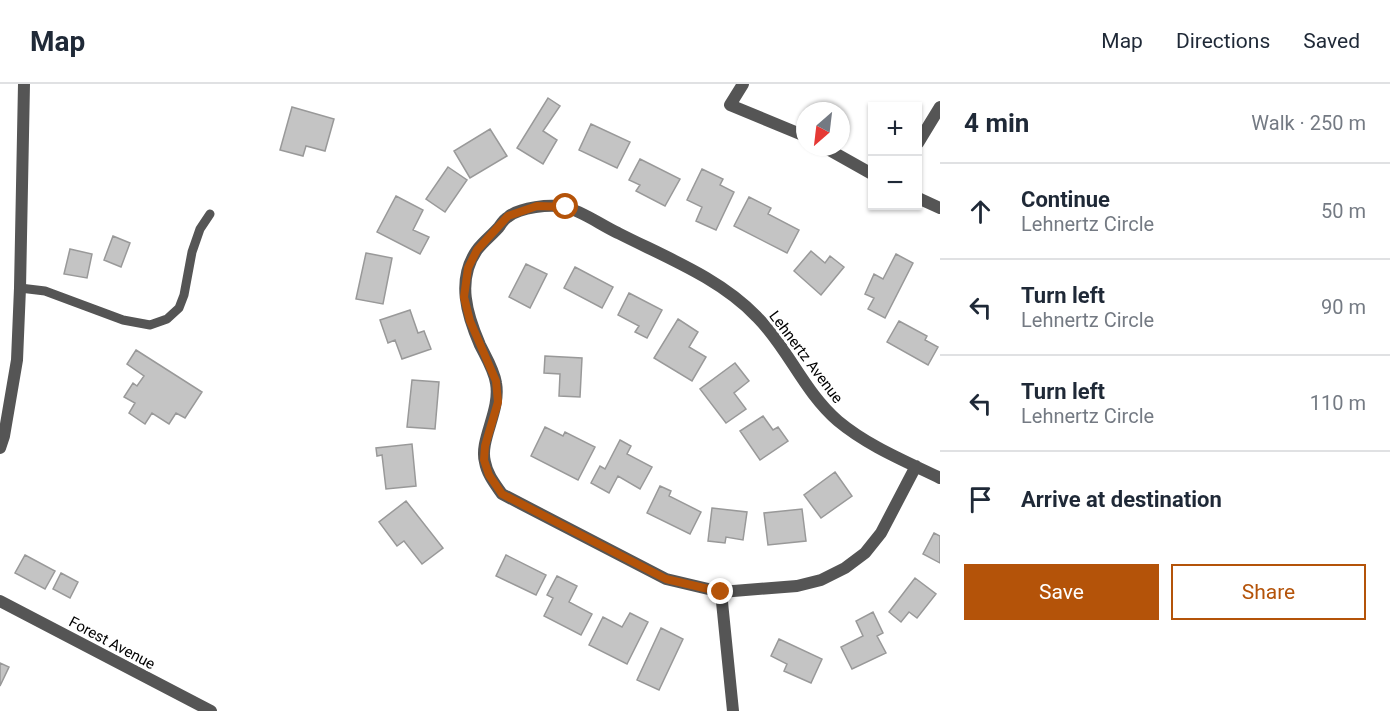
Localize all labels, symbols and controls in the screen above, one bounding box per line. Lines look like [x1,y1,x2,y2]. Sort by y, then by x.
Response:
text: Map [30,25,85,58]
text: Map [1101,29,1143,53]
text: Directions [1176,29,1270,53]
text: Saved [1303,29,1360,53]
north arrow [796,102,850,156]
map controls [868,102,922,210]
button: + [868,102,922,156]
text: 4 min [964,108,1029,138]
text: Walk · 250 m [1251,111,1366,135]
button: − [868,156,922,210]
text: Continue [1021,187,1110,212]
route start [552,193,578,219]
icon: ahead [964,195,997,228]
text: 50 m [1321,199,1366,223]
text: Lehnertz Circle [1021,212,1154,236]
text: Turn left [1021,283,1105,308]
icon: left [964,291,997,324]
text: 90 m [1321,295,1366,319]
street label: Lehnertz Avenue [765,307,847,407]
text: Lehnertz Circle [1021,308,1154,332]
text: Turn left [1021,379,1105,404]
icon: left [964,387,997,420]
text: 110 m [1310,391,1366,415]
text: Lehnertz Circle [1021,404,1154,428]
icon: arrive [964,483,997,516]
text: Arrive at destination [1021,487,1222,512]
button: Save [964,564,1159,620]
button: Share [1171,564,1366,620]
route end [707,578,733,604]
street label: Forest Avenue [66,613,158,673]

